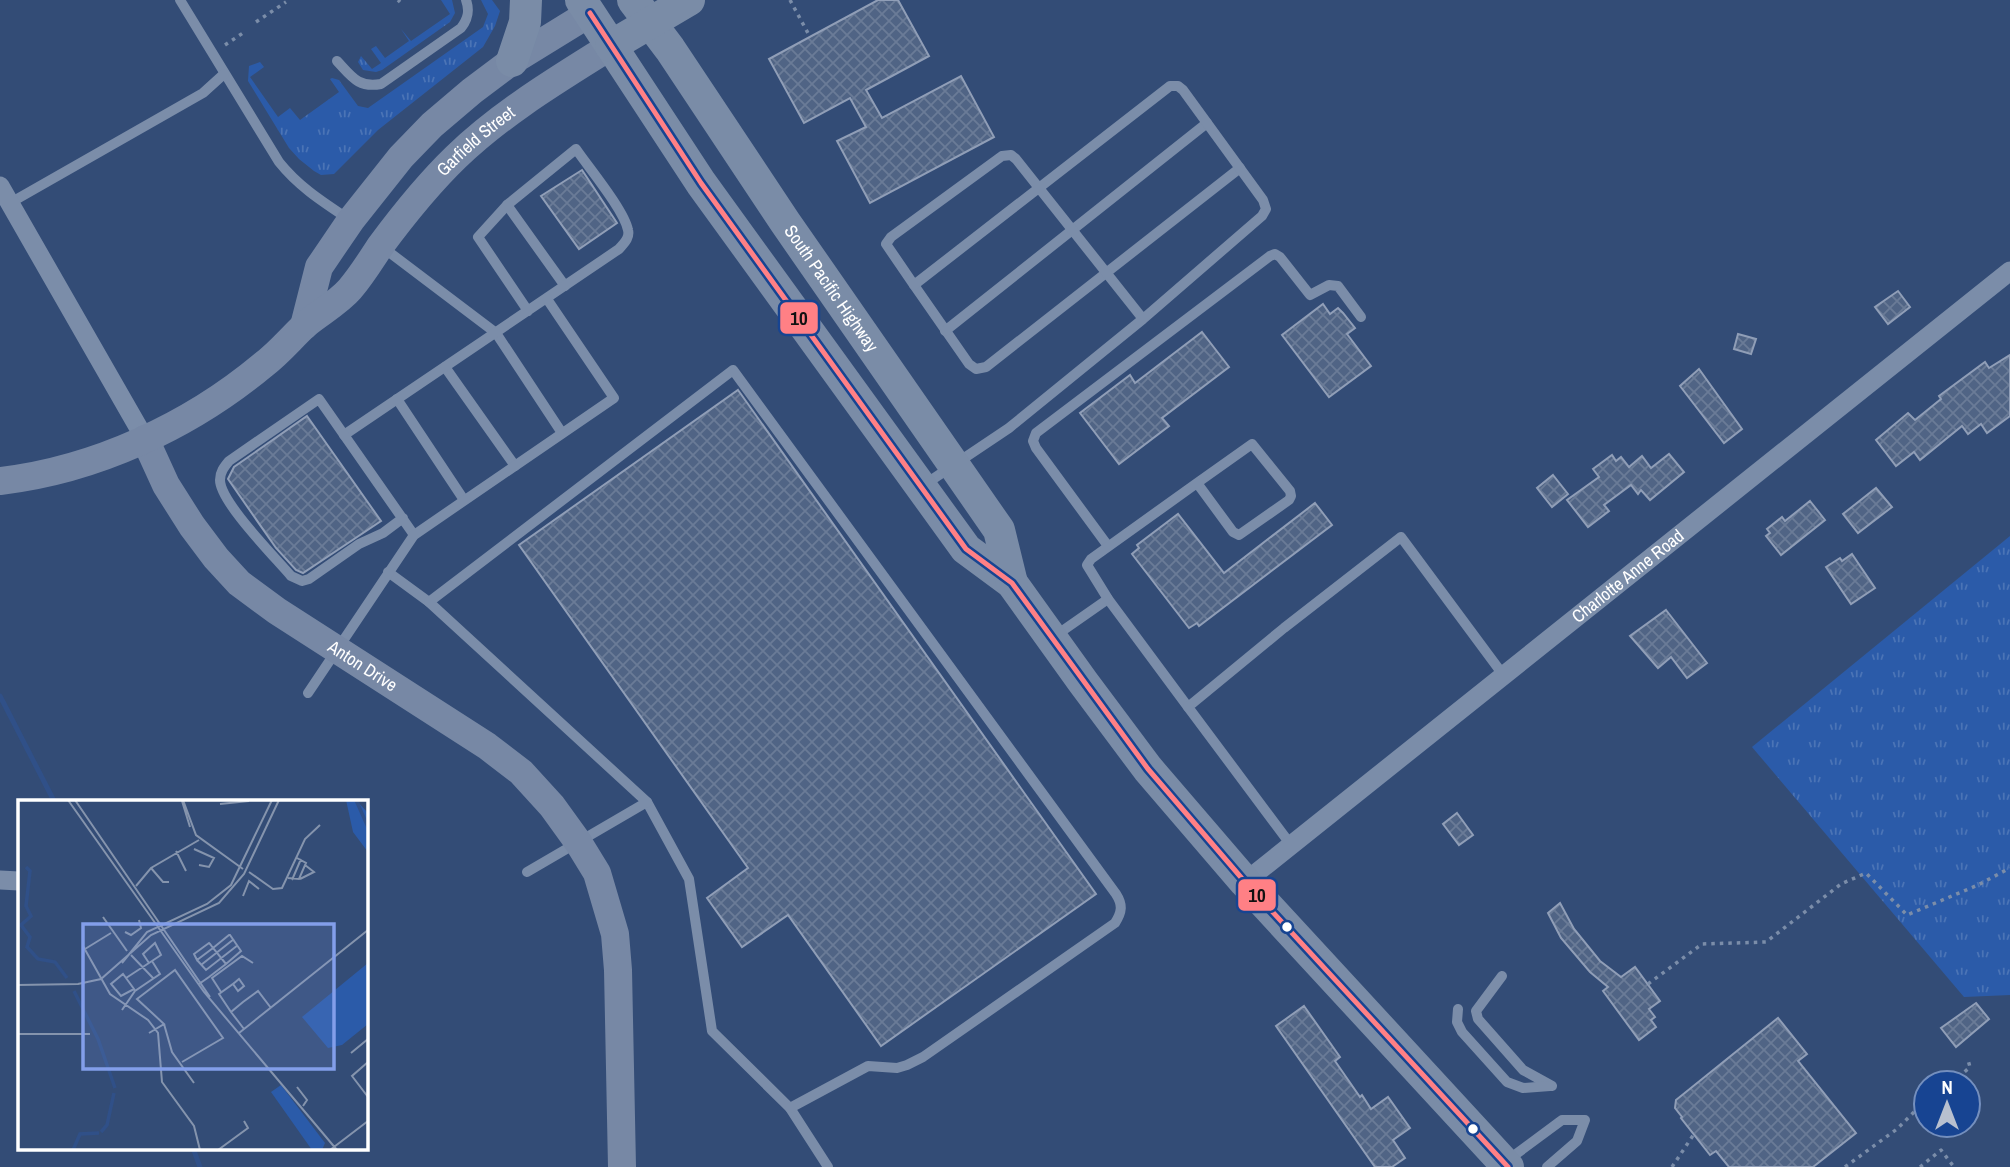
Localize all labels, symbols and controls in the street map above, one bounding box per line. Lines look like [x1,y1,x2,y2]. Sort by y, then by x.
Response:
street label: Garfield Street [431,100,520,181]
street label: South Pacific Highway [779,220,885,357]
line badge: 10 [779,301,819,335]
text: 10 [790,305,808,331]
street label: Charlotte Anne Road [1566,523,1689,628]
street label: Anton Drive [322,633,402,697]
inset map [18,800,368,1150]
line badge: 10 [1237,878,1277,912]
text: 10 [1248,882,1266,908]
unlabelled marker [1280,920,1294,934]
north arrow [1912,1069,1982,1139]
text: N [1941,1074,1953,1100]
unlabelled marker [1466,1122,1480,1136]

